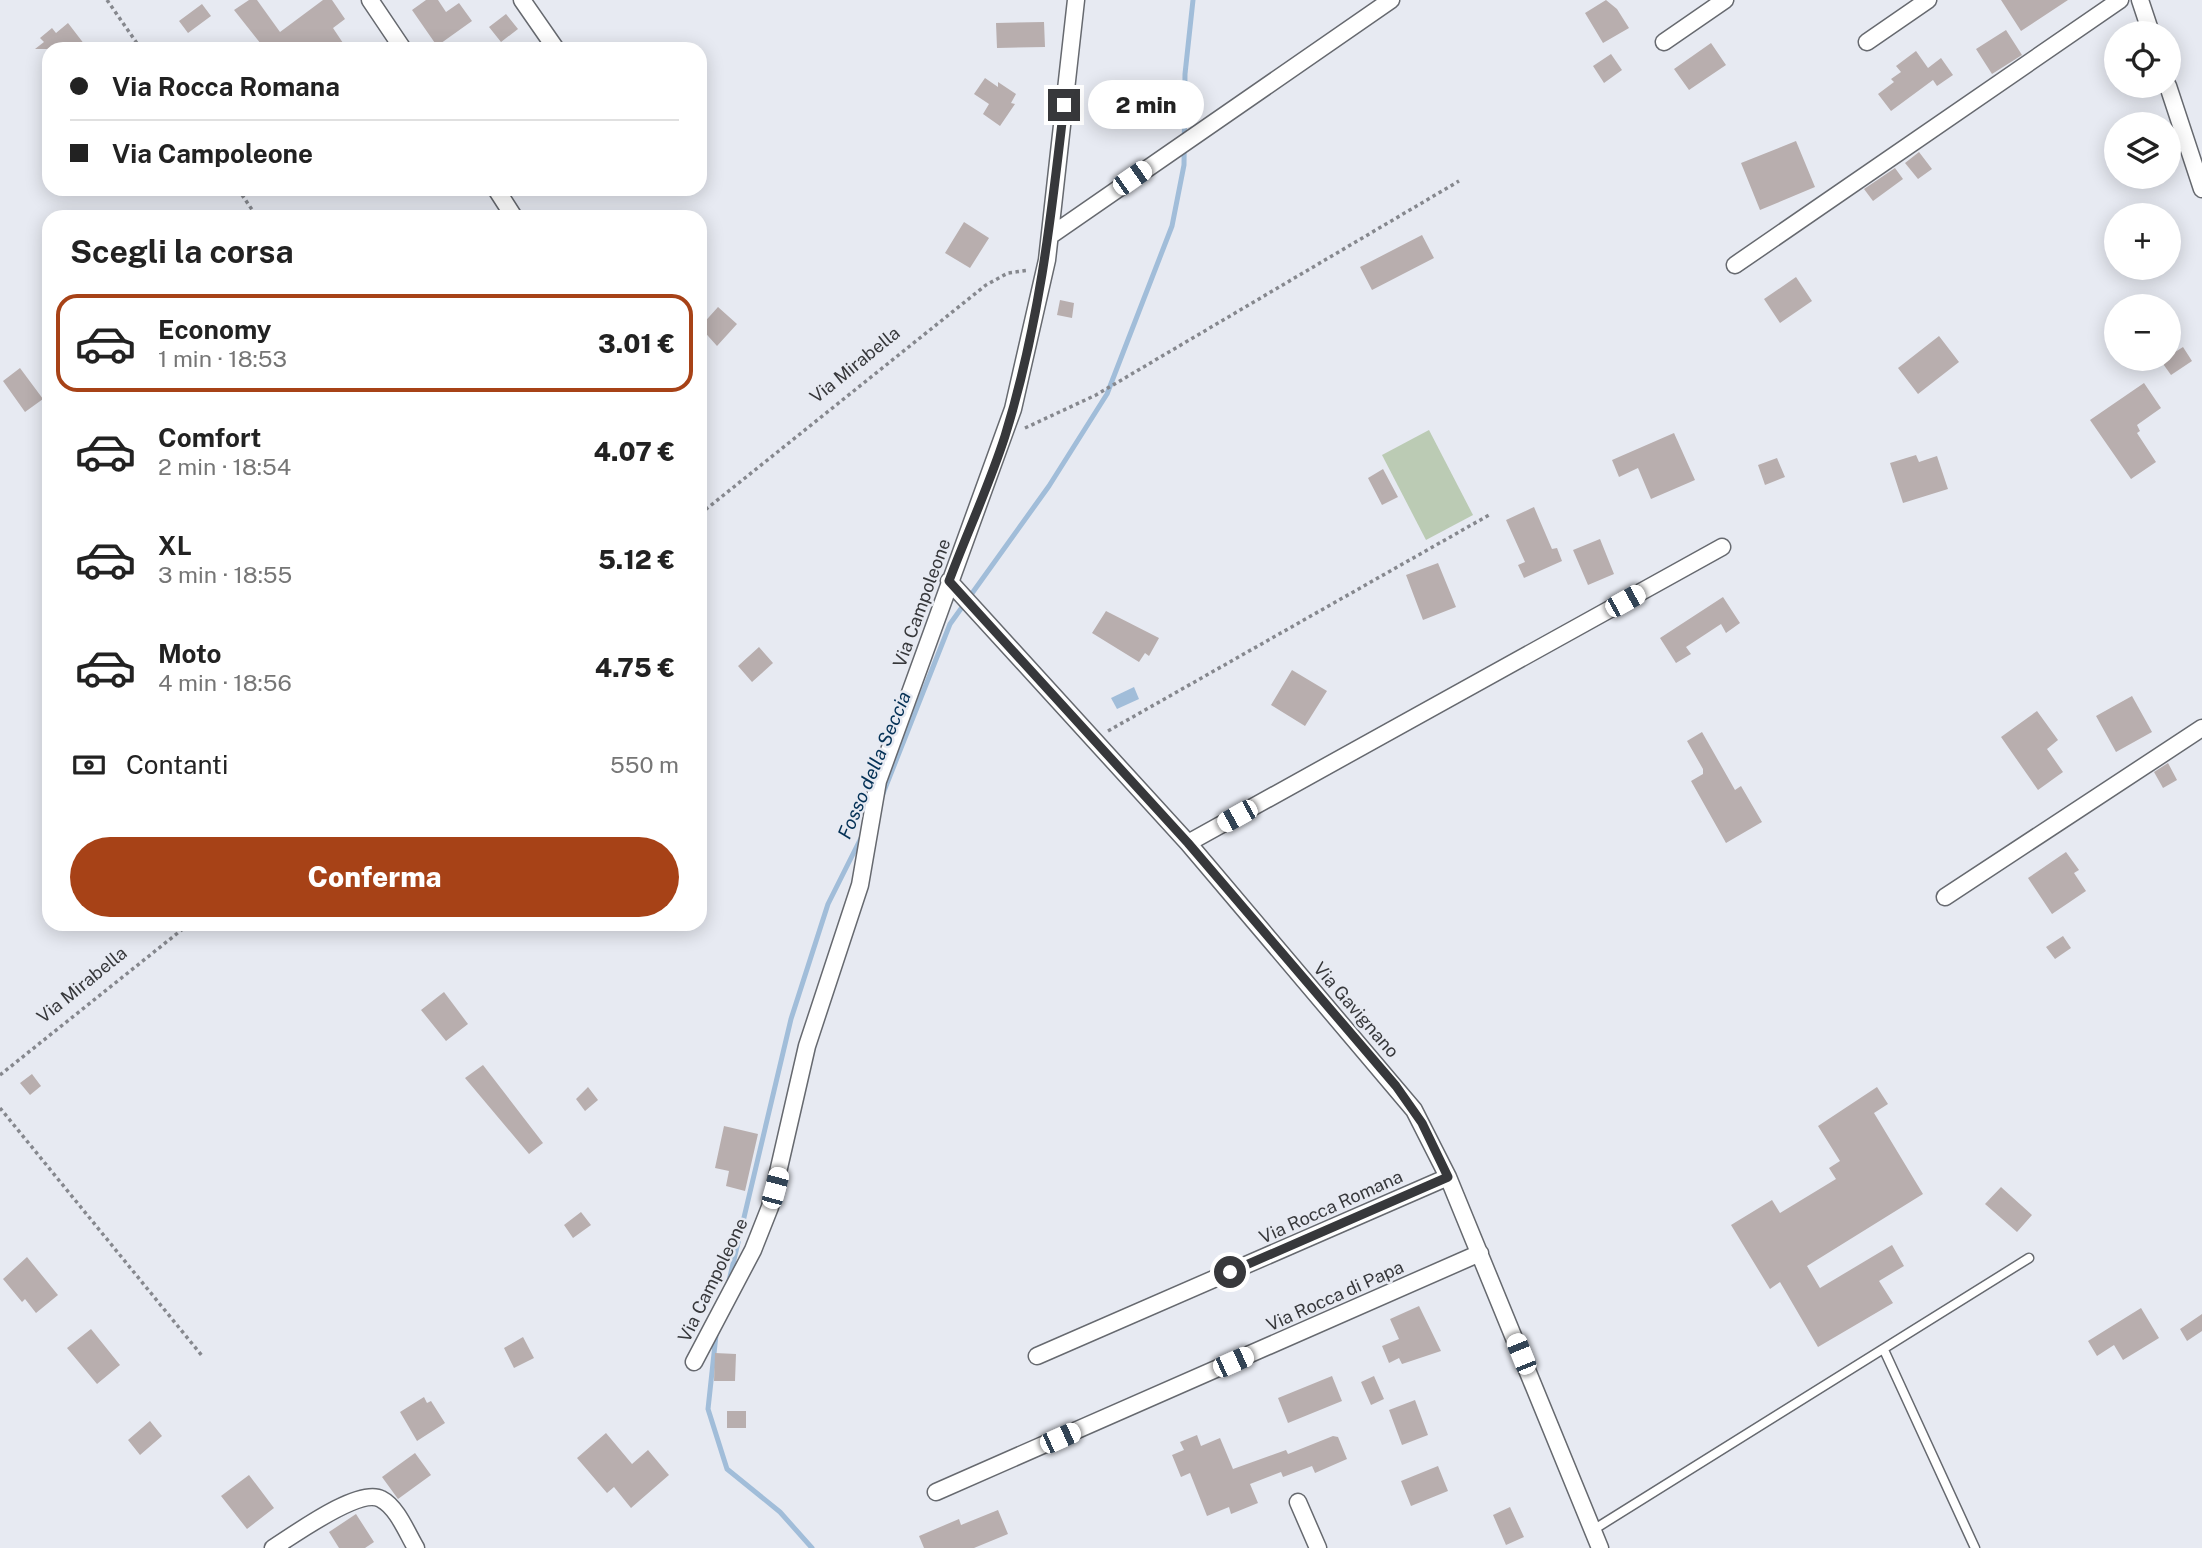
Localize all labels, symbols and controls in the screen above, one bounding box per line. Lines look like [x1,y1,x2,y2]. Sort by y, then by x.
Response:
map controls [2104,21,2181,371]
button: locate [2104,21,2181,98]
text: Via Rocca Romana [112,71,340,102]
callout: 2 min [1088,80,1204,130]
route end [1048,89,1080,121]
text: 2 min [1115,91,1177,118]
button: layers [2104,112,2181,189]
text: Via Campoleone [112,138,313,169]
car [1109,157,1156,199]
button: + [2104,203,2181,280]
text: Scegli la corsa [70,233,294,270]
button: − [2104,294,2181,371]
icon: car [74,312,137,375]
text: Economy [158,314,271,345]
street label: Via Mirabella [806,322,904,407]
text: 3.01 € [598,328,675,359]
text: 1 min · 18:53 [158,345,287,372]
icon: car [74,420,137,483]
text: Comfort [158,422,261,453]
text: 4.07 € [594,436,675,467]
text: 2 min · 18:54 [158,453,291,480]
icon: car [74,528,137,591]
text: XL [158,530,192,561]
street label: Via Campoleone [888,536,955,670]
text: 5.12 € [598,544,675,575]
text: 3 min · 18:55 [158,561,292,588]
car [1602,582,1649,620]
icon: car [74,636,137,699]
text: Moto [158,638,221,669]
text: 4.75 € [595,652,675,683]
text: 4 min · 18:56 [158,669,292,696]
water label: Fosso della Seccia [833,688,915,842]
icon: cash [70,746,108,784]
text: Contanti [126,749,228,780]
text: 550 m [610,751,679,778]
car [1214,797,1261,835]
button: Conferma [70,837,679,917]
street label: Via Mirabella [33,942,131,1027]
street label: Via Gavignano [1309,958,1403,1062]
car [760,1165,791,1211]
street label: Via Rocca Romana [1256,1166,1406,1248]
street label: Via Campoleone [673,1214,752,1345]
route start [1214,1256,1246,1288]
street label: Via Rocca di Papa [1263,1256,1407,1335]
car [1504,1331,1539,1377]
car [1210,1344,1257,1380]
car [1037,1420,1084,1456]

